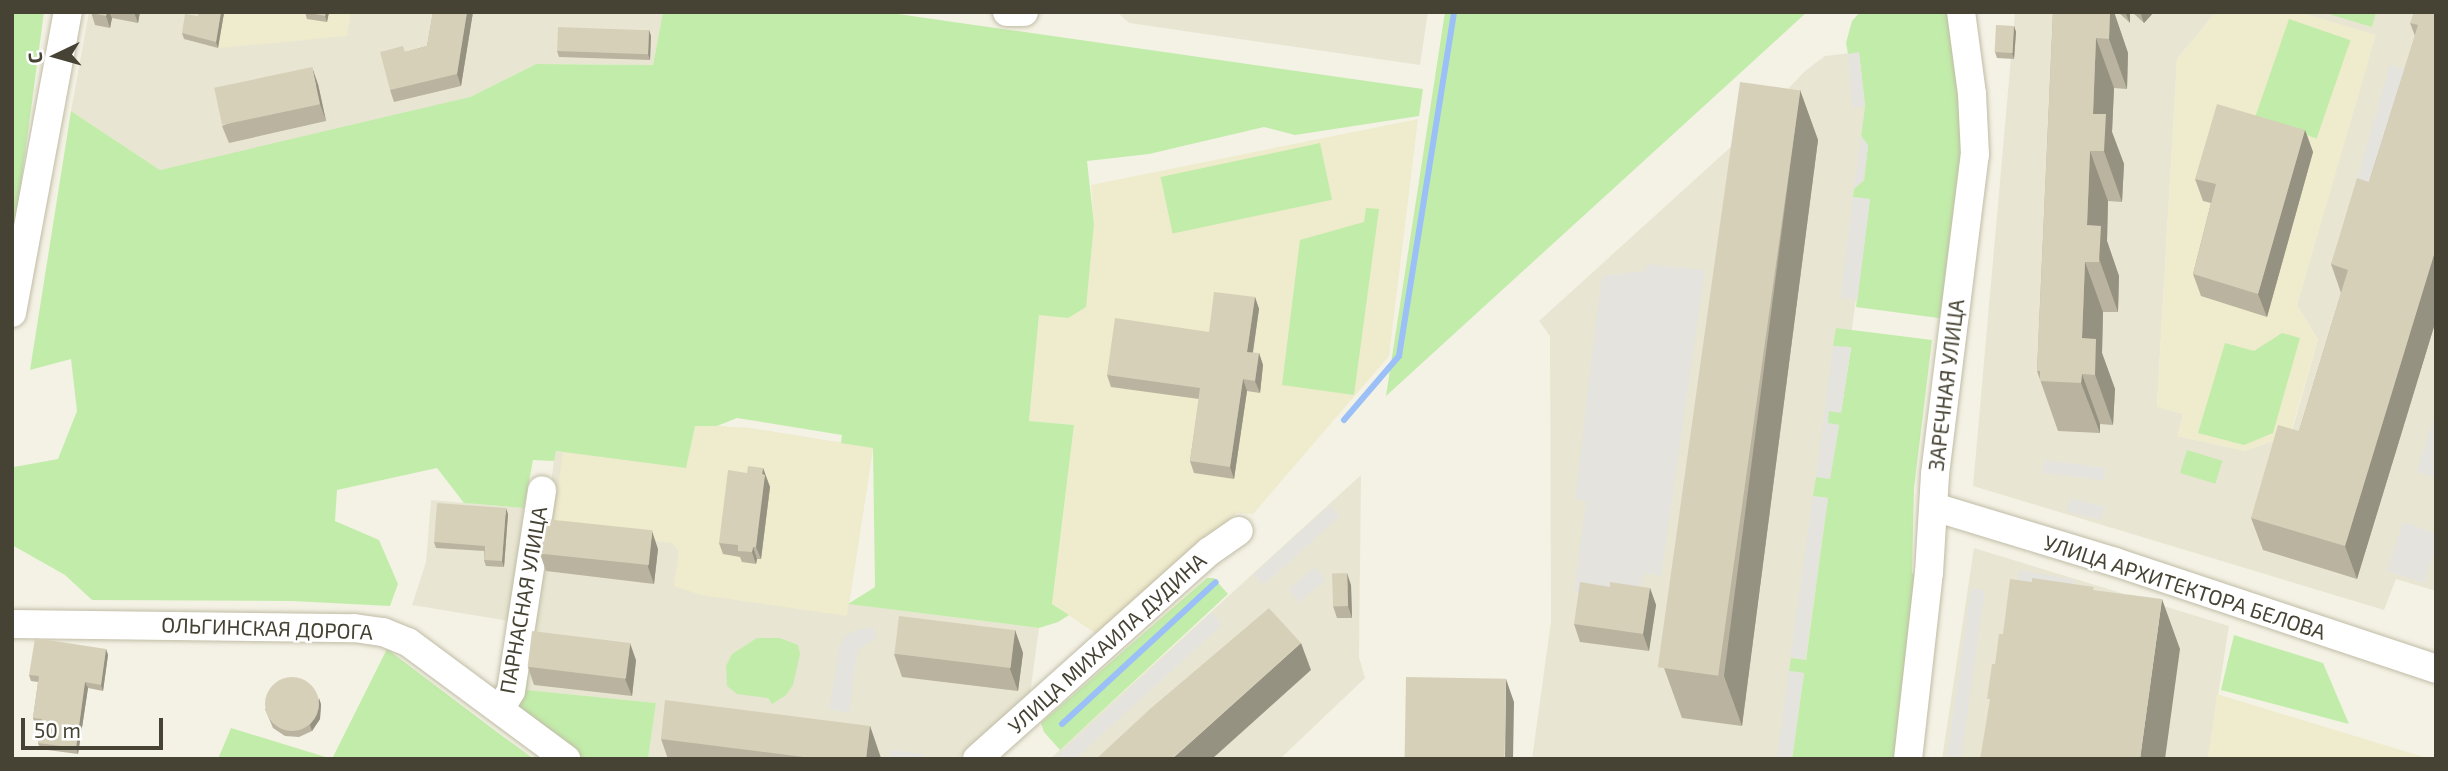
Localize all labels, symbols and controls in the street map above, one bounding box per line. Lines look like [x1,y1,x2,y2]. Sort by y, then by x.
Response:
north arrow [21,21,91,91]
text: С [23,51,47,64]
street label: ЗАРЕЧНАЯ УЛИЦА [1923,298,1969,472]
street label: ПАРНАСНАЯ УЛИЦА [494,504,552,696]
street label: УЛИЦА АРХИТЕКТОРА БЕЛОВА [2041,529,2329,645]
street label: УЛИЦА МИХАИЛА ДУДИНА [1003,547,1211,739]
street label: ОЛЬГИНСКАЯ ДОРОГА [161,612,373,644]
scale bar [24,704,166,748]
text: 50 m [34,717,81,742]

